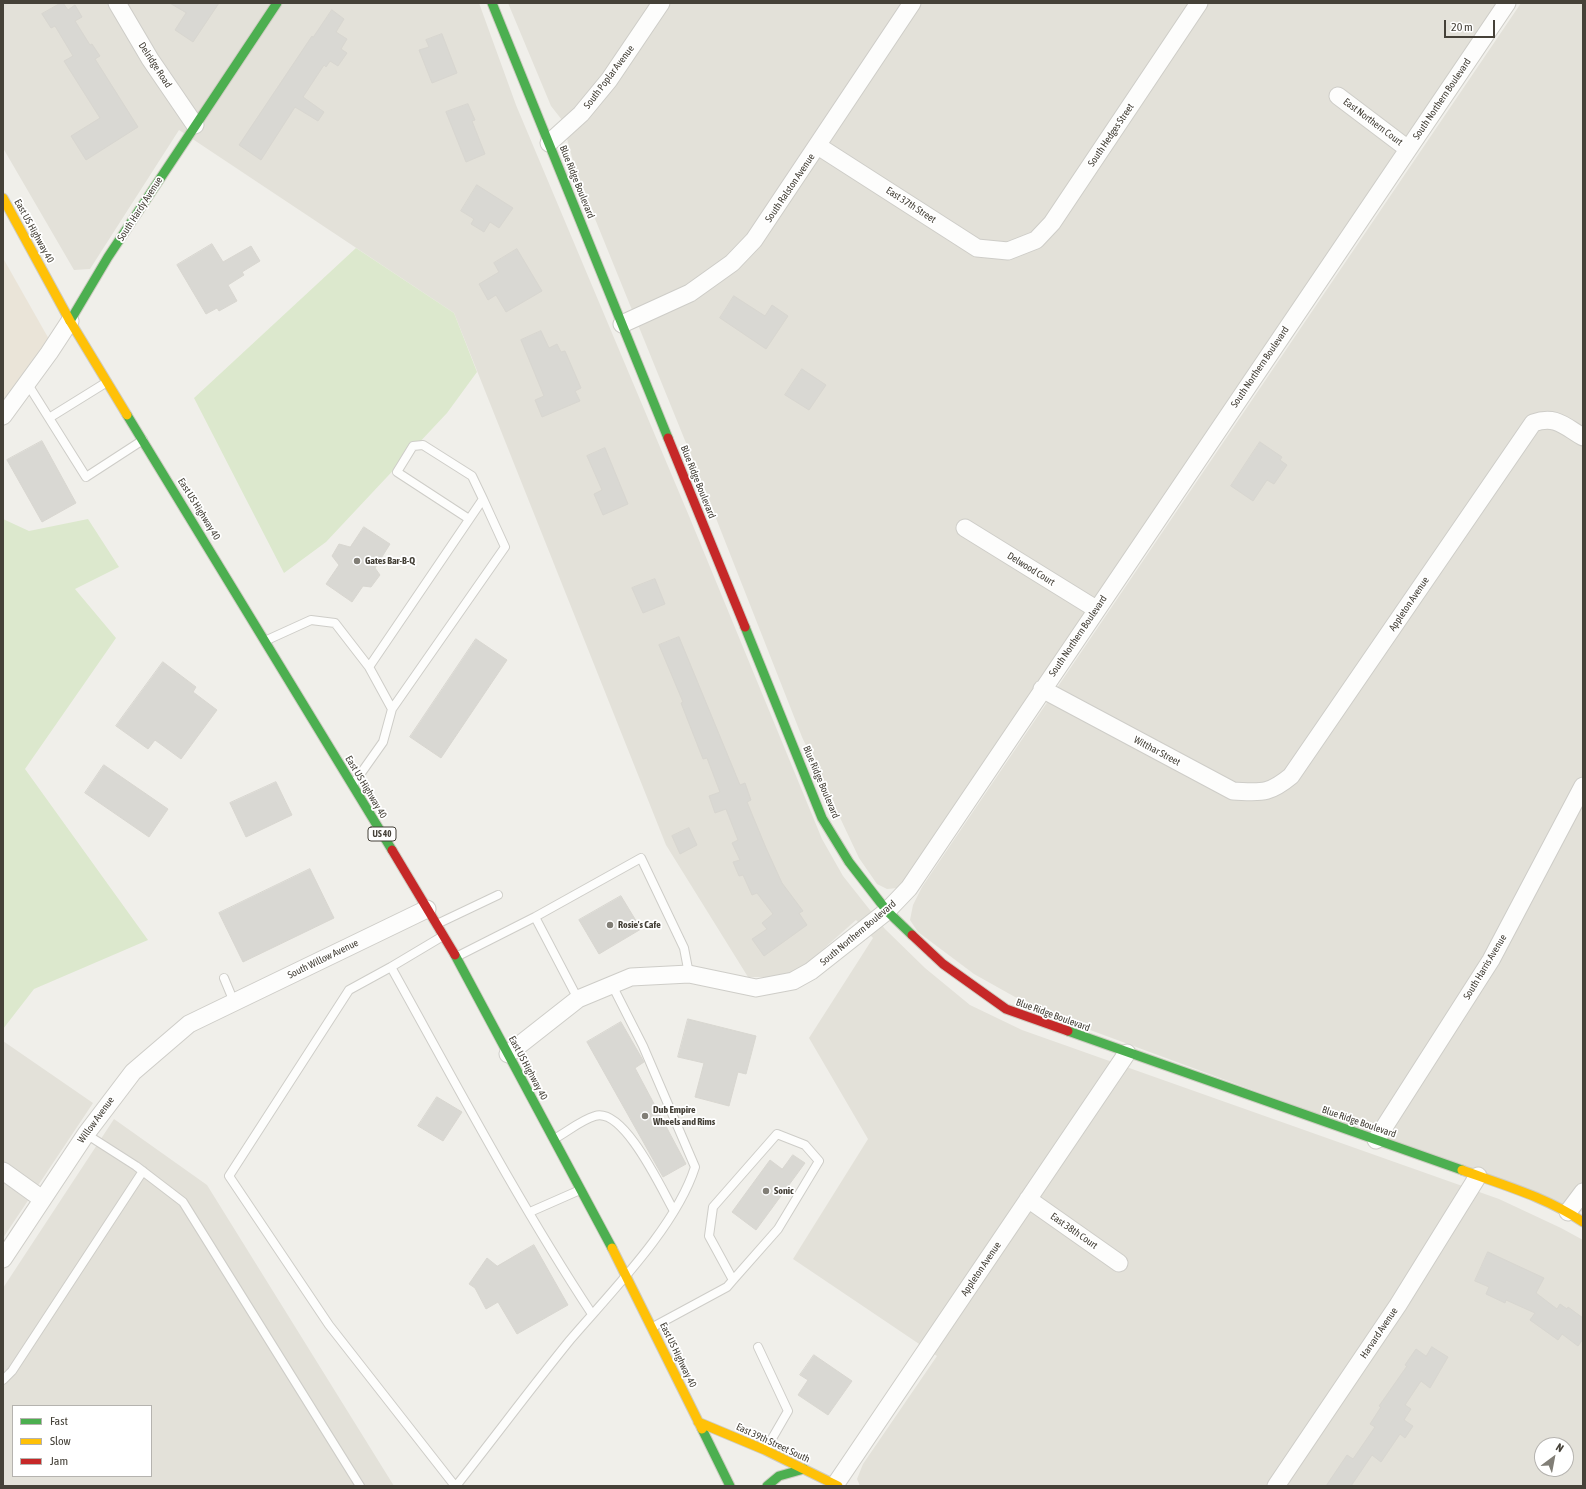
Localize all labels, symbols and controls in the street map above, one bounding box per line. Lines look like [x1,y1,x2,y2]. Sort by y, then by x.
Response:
scale bar [1446,12,1497,38]
text: 20 m [1451,20,1473,34]
street label: Delridge Road [136,40,174,90]
street label: South Poplar Avenue [581,43,637,111]
street label: South Northern Boulevard [1410,56,1474,142]
street label: East Northern Court [1341,96,1405,148]
street label: South Hedges Street [1086,101,1136,169]
street label: Blue Ridge Boulevard [557,144,597,220]
street label: South Ralston Avenue [763,151,817,225]
street label: South Hardy Avenue [115,175,165,243]
street label: East 37th Street [884,184,938,226]
street label: East US Highway 40 [12,197,56,265]
street label: South Northern Boulevard [1228,324,1292,410]
street label: Blue Ridge Boulevard [678,444,718,520]
street label: East US Highway 40 [175,476,223,542]
street label: Delwood Court [1005,550,1057,588]
place label: Gates Bar-B-Q [365,555,415,567]
marker: Gates Bar-B-Q [352,556,362,566]
street label: Appleton Avenue [1386,575,1432,633]
street label: South Northern Boulevard [1046,593,1110,679]
street label: Witthar Street [1132,734,1182,768]
street label: Blue Ridge Boulevard [800,744,842,820]
street label: East US Highway 40 [343,754,389,820]
road number: US 40 [368,827,396,841]
street label: South Northern Boulevard [818,898,898,968]
place label: Rosie's Cafe [618,919,661,931]
marker: Rosie's Cafe [605,920,615,930]
street label: South Harris Avenue [1461,932,1509,1002]
street label: South Willow Avenue [286,937,360,981]
street label: Blue Ridge Boulevard [1014,996,1092,1034]
street label: East US Highway 40 [506,1034,550,1102]
street label: Willow Avenue [75,1094,117,1146]
place label: Dub Empire Wheels and Rims [653,1104,715,1128]
street label: Blue Ridge Boulevard [1320,1104,1398,1140]
marker: Dub Empire Wheels and Rims [640,1111,650,1121]
place label: Sonic [774,1185,794,1197]
marker: Sonic [761,1186,771,1196]
street label: East 38th Court [1048,1210,1100,1252]
street label: Appleton Avenue [958,1240,1004,1298]
street label: Harvard Avenue [1358,1305,1400,1361]
street label: East US Highway 40 [657,1321,699,1389]
legend [12,1405,152,1477]
text: Fast [50,1414,68,1428]
street label: East 39th Street South [734,1421,812,1465]
text: Slow [50,1434,71,1448]
north arrow [1534,1437,1574,1477]
text: N [1554,1441,1566,1454]
text: Jam [50,1454,68,1468]

